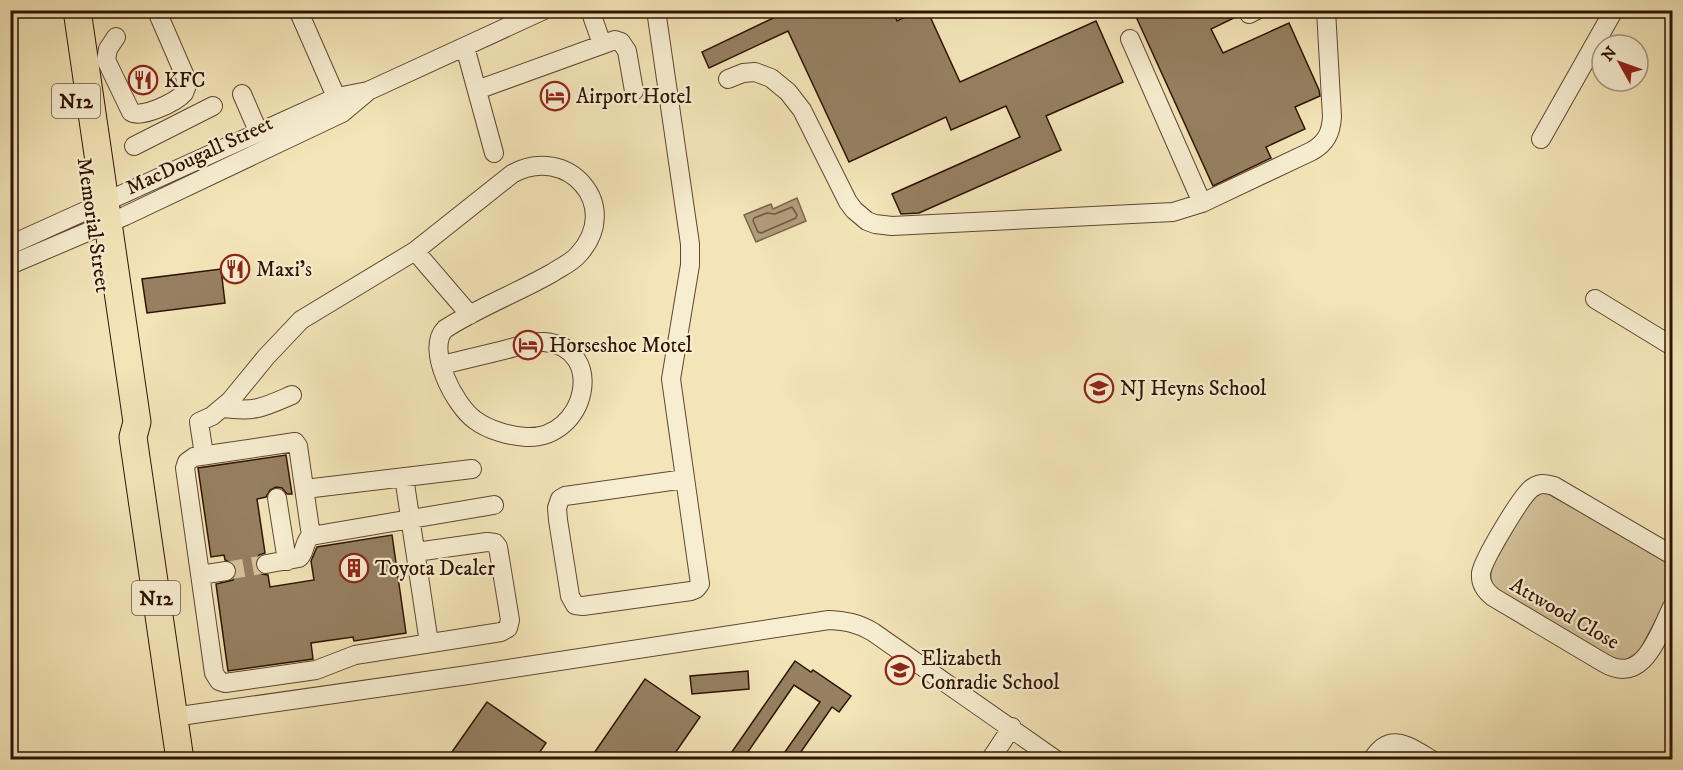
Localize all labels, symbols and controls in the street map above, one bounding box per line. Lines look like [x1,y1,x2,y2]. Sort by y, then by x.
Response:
north arrow [1590,33,1650,93]
text: N [1597,43,1621,65]
restaurant icon: KFC [127,64,159,96]
place label: KFC [164,68,206,94]
hotel icon: Airport Hotel [539,80,571,112]
road number: N12 [52,84,100,118]
place label: Airport Hotel [576,84,692,110]
street label: MacDougall Street [122,110,277,201]
street label: Memorial Street [71,156,115,295]
restaurant icon: Maxi's [219,253,251,285]
place label: Maxi's [256,257,312,283]
hotel icon: Horseshoe Motel [512,329,544,361]
place label: Horseshoe Motel [549,333,693,359]
school or university icon: NJ Heyns School [1083,372,1115,404]
place label: NJ Heyns School [1120,376,1267,402]
building icon: Toyota Dealer [338,552,370,584]
place label: Toyota Dealer [375,556,495,582]
street label: Attwood Close [1505,572,1624,656]
road number: N12 [132,581,180,615]
place label: Elizabeth Conradie School [921,646,1060,696]
school or university icon: Elizabeth Conradie School [884,654,916,686]

